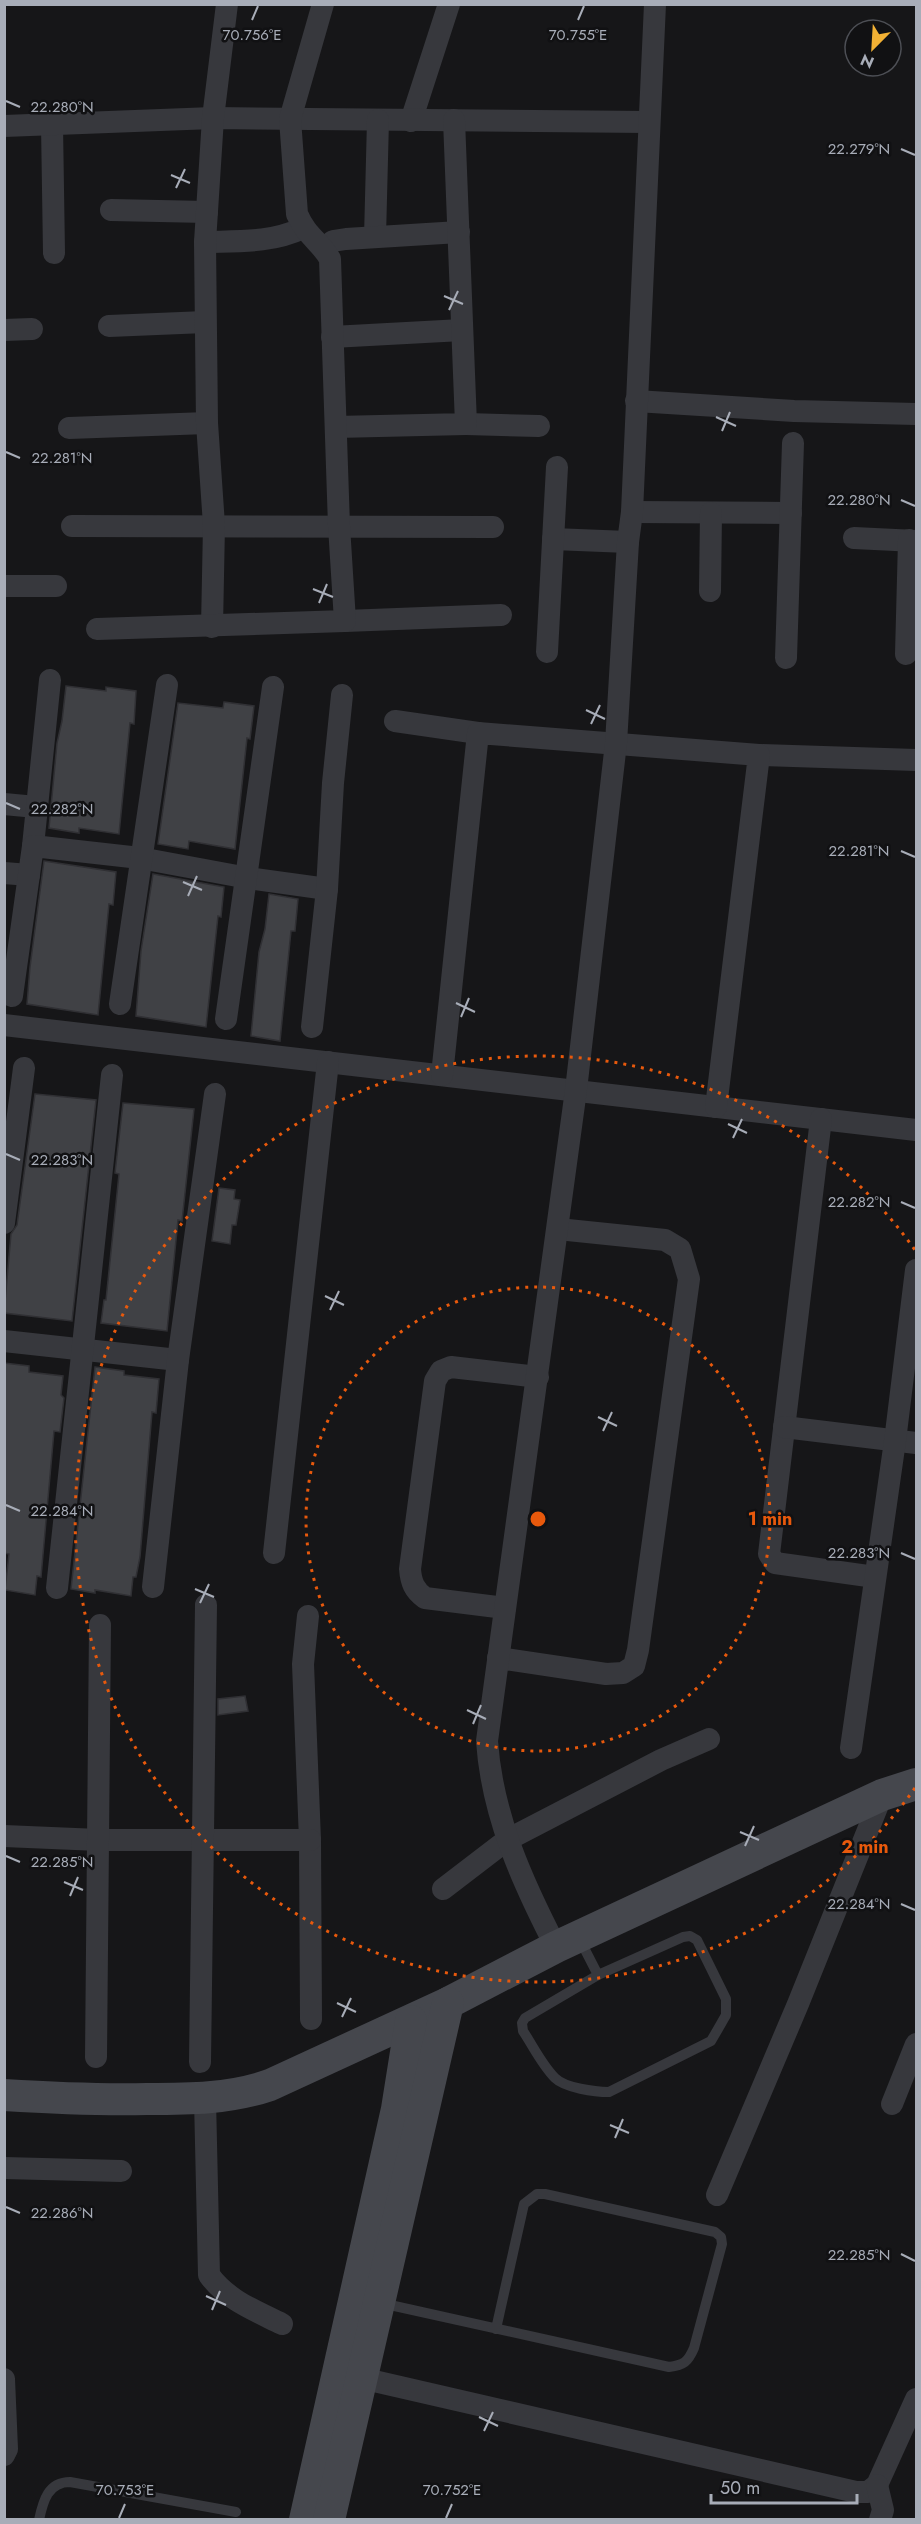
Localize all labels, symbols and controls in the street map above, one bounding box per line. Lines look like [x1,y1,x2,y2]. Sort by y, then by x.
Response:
north arrow [843,18,903,78]
text: 70.756°E [223,24,281,46]
text: 70.755°E [549,24,607,46]
text: N [857,48,878,74]
text: 22.280°N [30,96,94,118]
text: 22.279°N [828,138,890,160]
text: 22.281°N [32,447,92,469]
text: 22.280°N [827,489,891,511]
text: 22.282°N [31,798,93,820]
text: 22.281°N [829,840,889,862]
text: 22.283°N [31,1149,93,1171]
text: 22.282°N [828,1191,890,1213]
text: 22.284°N [31,1500,93,1522]
text: 1 min [748,1506,792,1532]
centre of rings [528,1509,548,1529]
text: 22.283°N [828,1542,890,1564]
text: 2 min [841,1834,889,1860]
text: 22.285°N [31,1851,93,1873]
text: 22.284°N [828,1893,890,1915]
text: 22.286°N [31,2202,93,2224]
text: 22.285°N [828,2244,890,2266]
scale bar [711,2467,856,2505]
text: 50 m [720,2475,760,2501]
text: 70.753°E [96,2479,154,2501]
text: 70.752°E [423,2479,481,2501]

